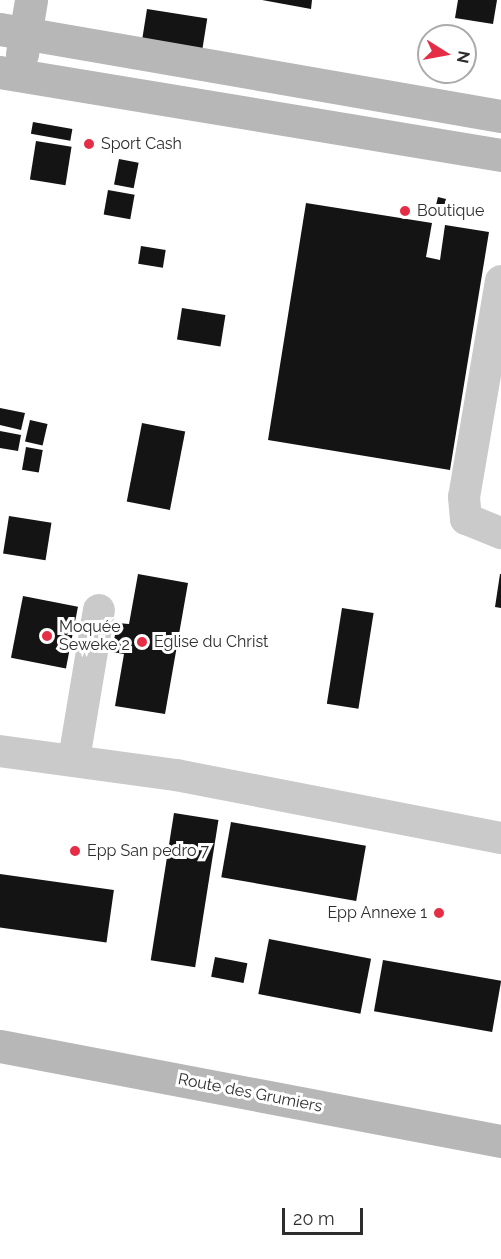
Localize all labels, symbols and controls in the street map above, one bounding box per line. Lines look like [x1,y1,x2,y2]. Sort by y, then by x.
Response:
north arrow [417,24,477,84]
text: N [453,49,474,65]
place label: Sport Cash [101,134,182,154]
marker: Sport Cash [82,137,96,151]
place label: Boutique [417,201,484,221]
marker: Boutique [398,204,412,218]
place label: Moquée Seweke 2 [59,617,130,655]
marker: Moquée Seweke 2 [40,629,54,643]
place label: Eglise du Christ [154,632,268,652]
marker: Eglise du Christ [135,635,149,649]
place label: Epp San pedro 7 [87,841,209,861]
marker: Epp San pedro 7 [68,844,82,858]
place label: Epp Annexe 1 [327,903,427,923]
marker: Epp Annexe 1 [432,906,446,920]
street label: Route des Grumiers [176,1070,324,1116]
scale bar [285,1196,366,1234]
text: 20 m [293,1208,335,1229]

